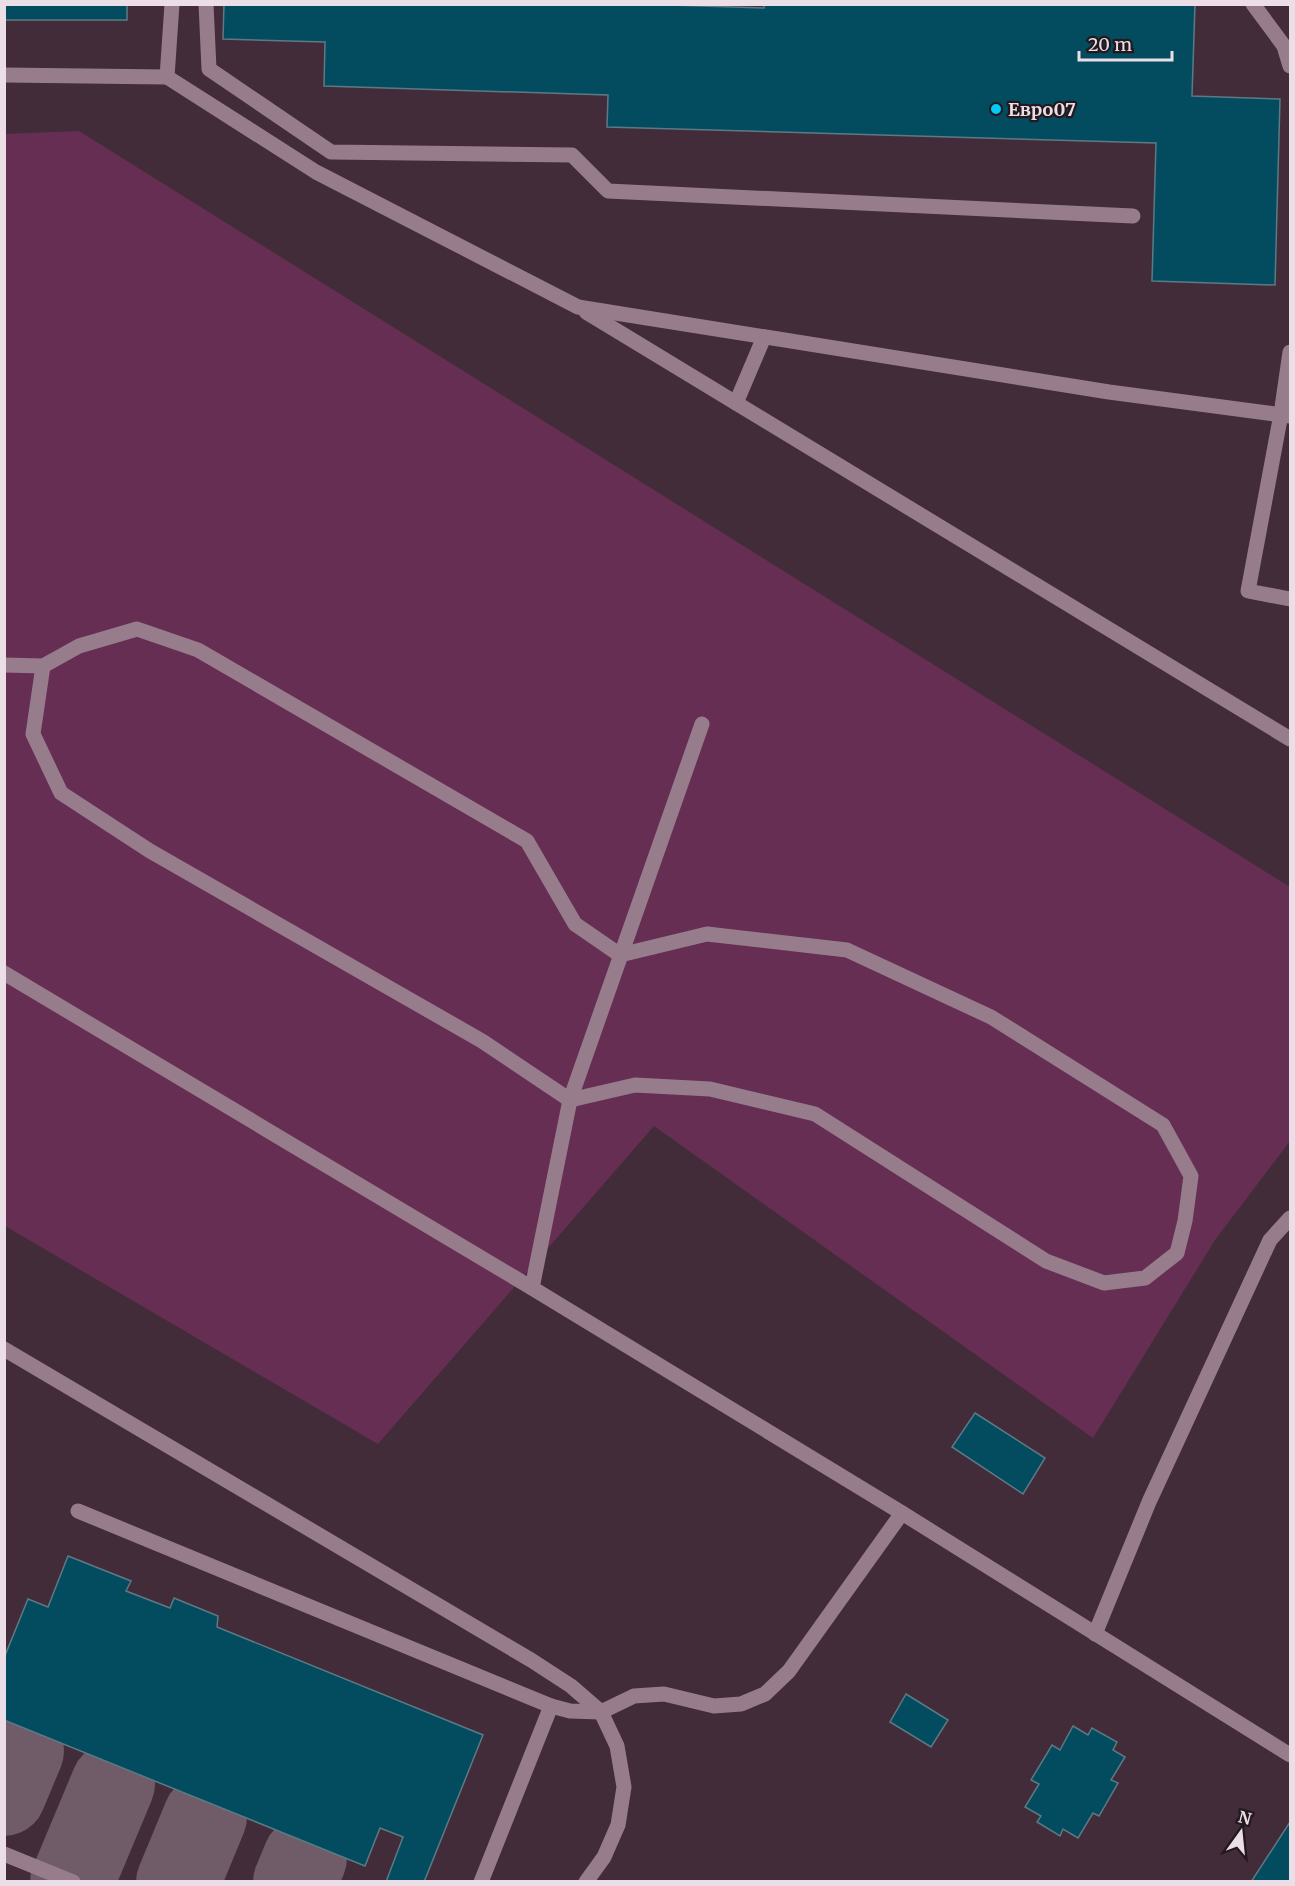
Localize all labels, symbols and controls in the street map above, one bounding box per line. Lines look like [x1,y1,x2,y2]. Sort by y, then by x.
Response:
scale bar [1079,24,1172,62]
text: 20 m [1088,33,1132,56]
place label: Евро07 [1008,98,1076,121]
marker: Евро07 [989,102,1003,116]
north arrow [1211,1802,1271,1862]
text: N [1236,1806,1254,1829]

